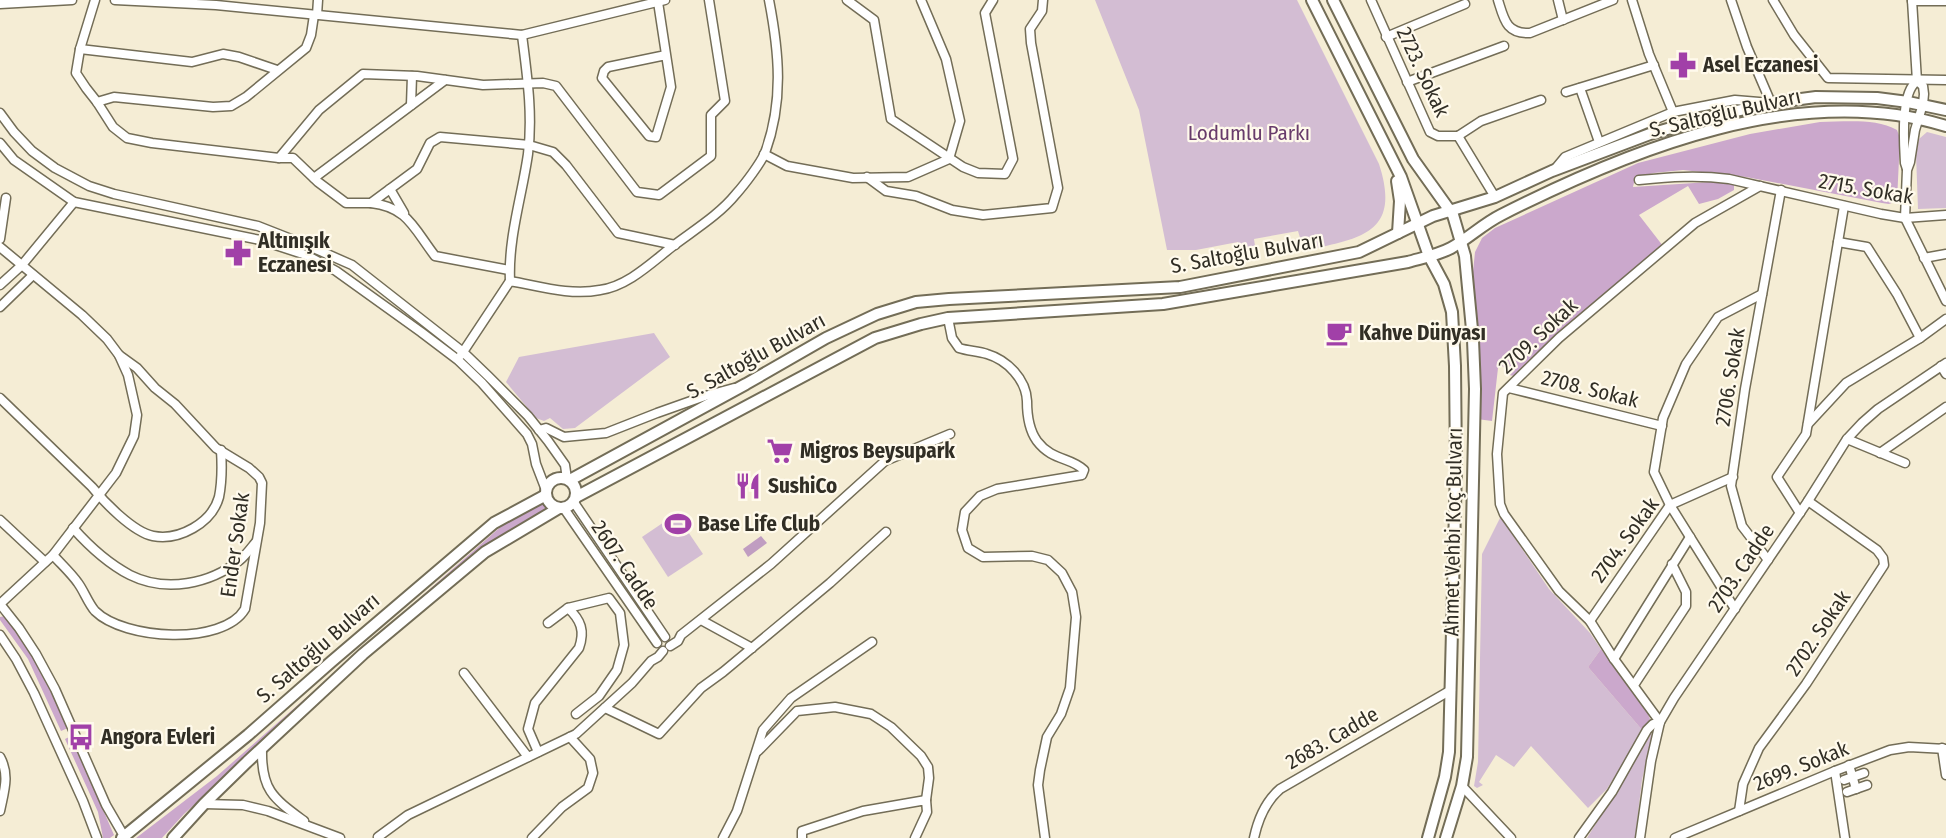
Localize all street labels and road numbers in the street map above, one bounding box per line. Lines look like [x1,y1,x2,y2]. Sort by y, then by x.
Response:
street label: 2723. Sokak [1391,23,1455,121]
street label: S. Saltoğlu Bulvarı [1647,83,1803,143]
street label: 2715. Sokak [1817,168,1916,210]
street label: S. Saltoğlu Bulvarı [1169,227,1325,279]
street label: 2709. Sokak [1493,293,1583,379]
street label: S. Saltoğlu Bulvarı [682,307,830,405]
street label: 2706. Sokak [1709,326,1751,428]
street label: 2708. Sokak [1539,364,1641,414]
street label: Ahmet Vehbi Koç Bulvarı [1438,427,1468,637]
street label: Ender Sokak [215,491,255,599]
street label: 2704. Sokak [1585,492,1665,588]
street label: 2607. Cadde [586,516,664,614]
street label: 2703. Cadde [1702,519,1780,617]
street label: 2702. Sokak [1780,585,1856,681]
street label: S. Saltoğlu Bulvarı [251,587,385,709]
street label: 2683. Cadde [1281,701,1383,775]
street label: 2699. Sokak [1750,735,1853,797]

